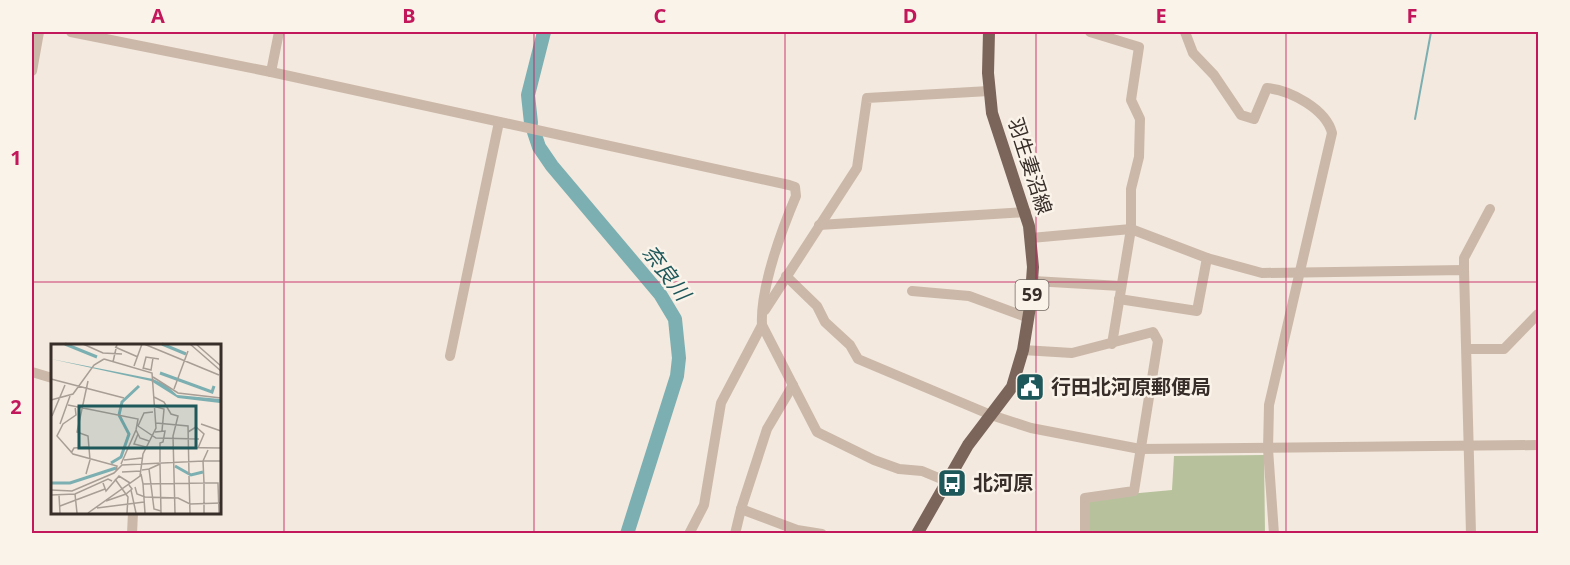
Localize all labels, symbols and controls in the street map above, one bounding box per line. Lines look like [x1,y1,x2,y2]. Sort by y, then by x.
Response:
text: A [151,2,165,29]
text: B [402,2,416,29]
text: C [654,2,667,29]
text: D [903,2,917,29]
text: E [1155,2,1167,29]
text: F [1407,2,1417,29]
street label: 羽生妻沼線 [1002,114,1059,218]
text: 1 [10,144,22,171]
water label: 奈良川 [637,239,698,308]
road number: 59 [1016,280,1048,310]
inset map [51,344,220,514]
public building icon: 行田北河原郵便局 [1014,371,1046,403]
place label: 行田北河原郵便局 [1051,373,1211,400]
text: 2 [10,393,22,420]
bus stop icon: 北河原 [936,467,968,499]
place label: 北河原 [973,469,1033,496]

